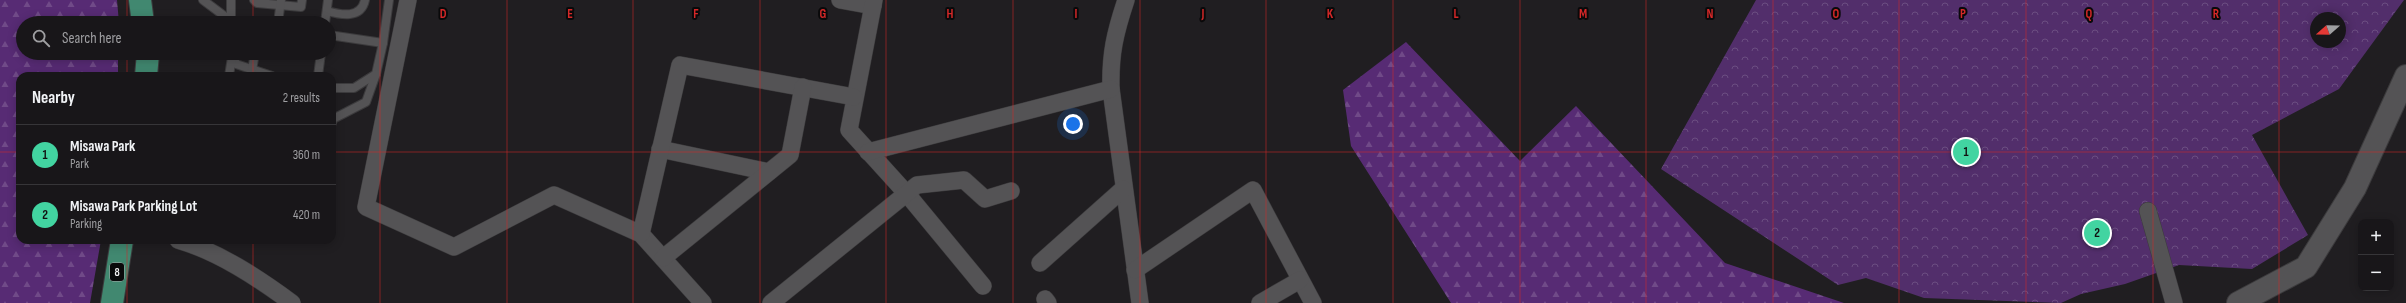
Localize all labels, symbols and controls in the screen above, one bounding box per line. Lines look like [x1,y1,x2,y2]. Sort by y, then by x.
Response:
text: D [440,6,447,22]
text: E [567,6,573,22]
text: F [693,6,699,22]
text: G [820,6,827,22]
text: H [947,6,954,22]
text: I [1075,6,1078,22]
text: J [1201,6,1205,22]
text: K [1327,6,1334,22]
text: L [1453,6,1459,22]
text: M [1579,6,1587,22]
text: N [1707,6,1714,22]
text: O [1833,6,1840,22]
text: P [1960,6,1966,22]
text: Q [2086,6,2093,22]
text: R [2213,6,2220,22]
north arrow [2310,12,2346,48]
search box [16,16,336,60]
icon: search [30,27,52,49]
text: Search here [62,29,122,48]
text: Nearby [32,88,75,108]
text: 2 results [283,90,320,106]
your location [1063,114,1083,134]
text: Misawa Park [70,137,135,156]
pin: 1 [1953,137,1979,167]
text: 1 [42,147,48,163]
text: 360 m [293,147,320,163]
text: Park [70,156,89,172]
text: Misawa Park Parking Lot [70,197,197,216]
text: 2 [42,207,48,223]
text: 420 m [293,207,320,223]
text: Parking [70,216,102,232]
pin: 2 [2084,218,2110,248]
map controls [2358,219,2394,291]
button: + [2358,219,2394,255]
button: − [2358,255,2394,291]
road number: 8 [110,263,124,281]

